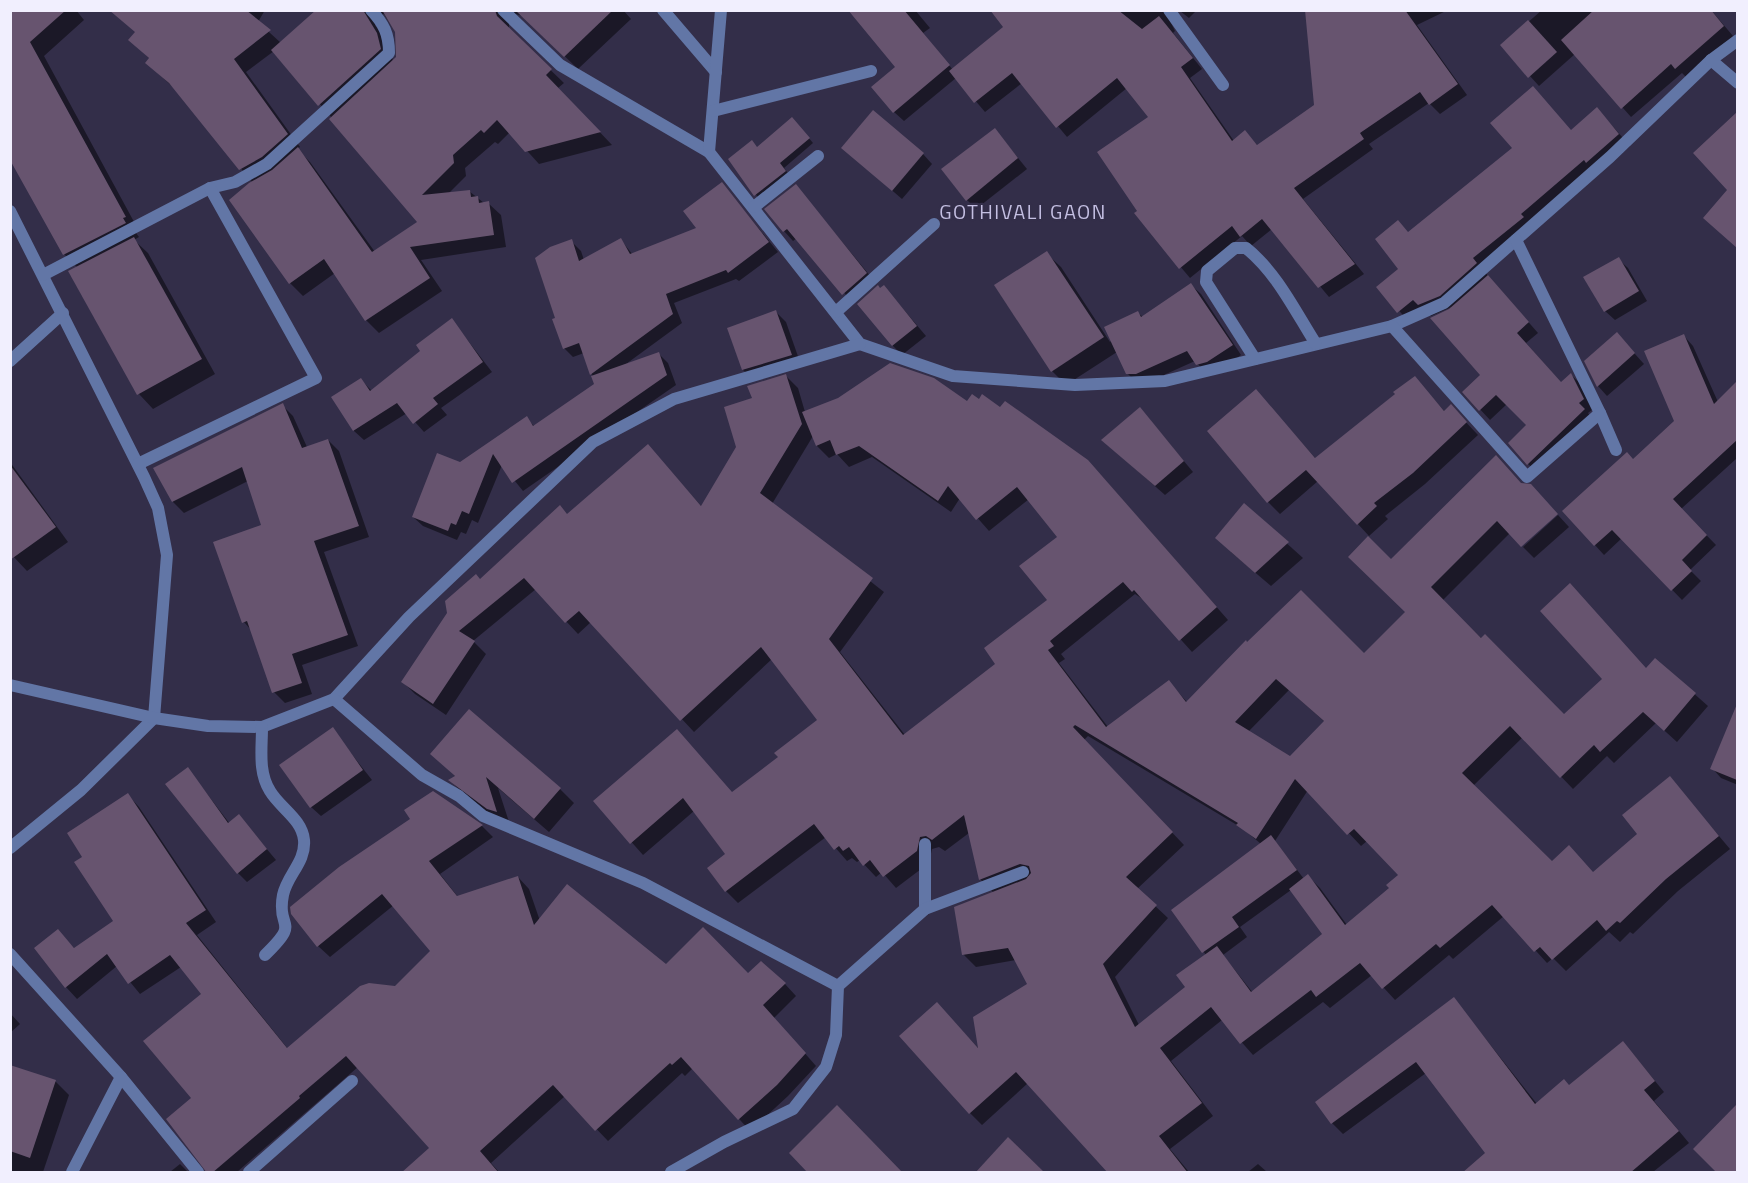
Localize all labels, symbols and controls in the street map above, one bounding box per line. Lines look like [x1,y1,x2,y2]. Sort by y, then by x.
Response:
district label: GOTHIVALI GAON [939,196,1107,227]

